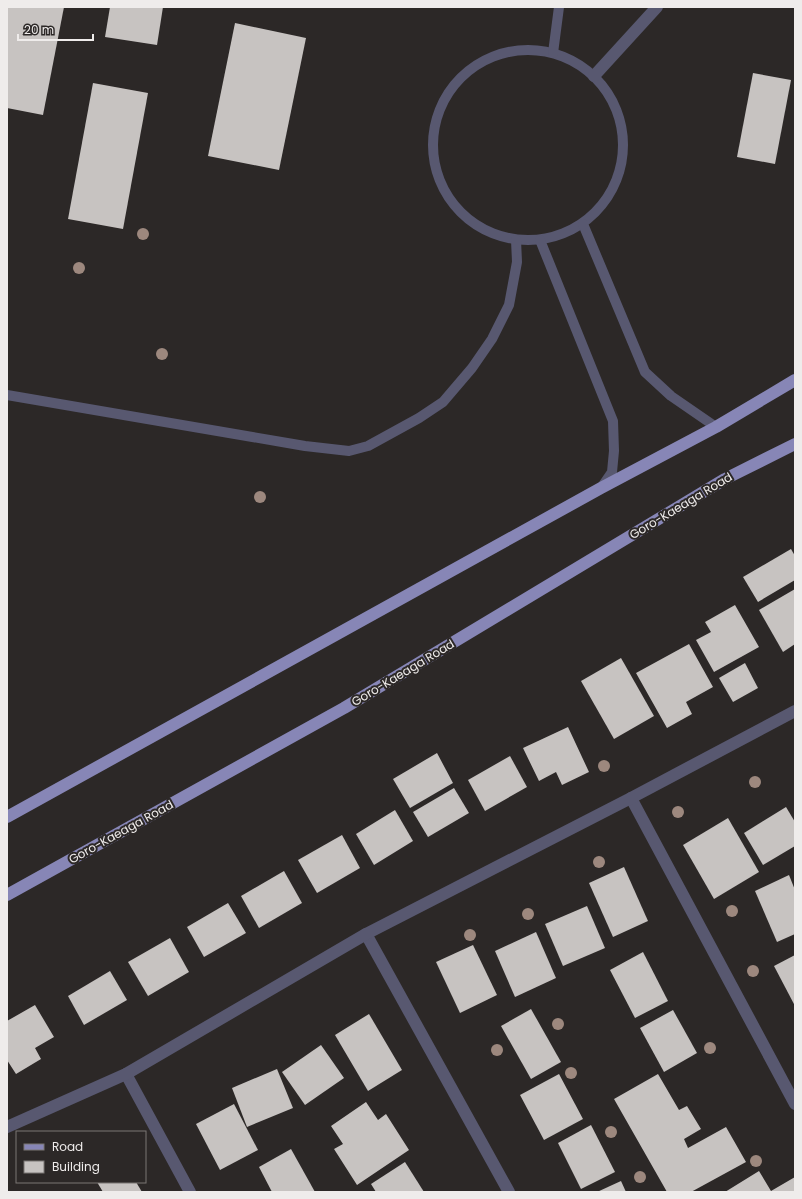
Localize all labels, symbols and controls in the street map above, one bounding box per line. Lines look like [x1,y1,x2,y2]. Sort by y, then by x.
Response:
scale bar [18,16,93,42]
text: 20 m [24,21,54,38]
street label: Goro-Kaeaga Road [626,468,735,543]
street label: Goro-Kaeaga Road [348,635,457,710]
street label: Goro-Kaeaga Road [65,796,176,867]
legend [16,1131,146,1183]
text: Road [52,1138,83,1155]
text: Building [52,1158,100,1175]

